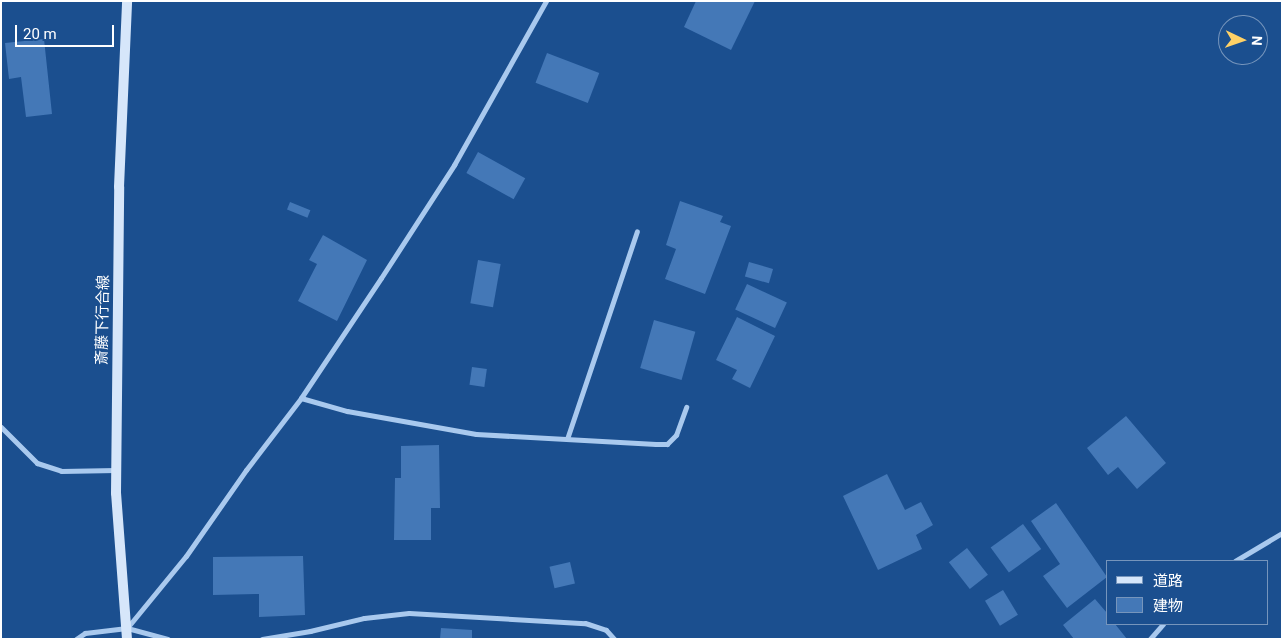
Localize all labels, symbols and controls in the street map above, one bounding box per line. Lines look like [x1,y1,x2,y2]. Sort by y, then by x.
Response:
scale bar [18,15,116,47]
north arrow [1218,15,1268,65]
text: 20 m [23,25,57,43]
text: N [1249,35,1265,46]
street label: 斎藤下行合線 [93,275,113,365]
legend [1106,560,1268,625]
text: 道路 [1153,572,1183,590]
text: 建物 [1153,597,1183,615]

